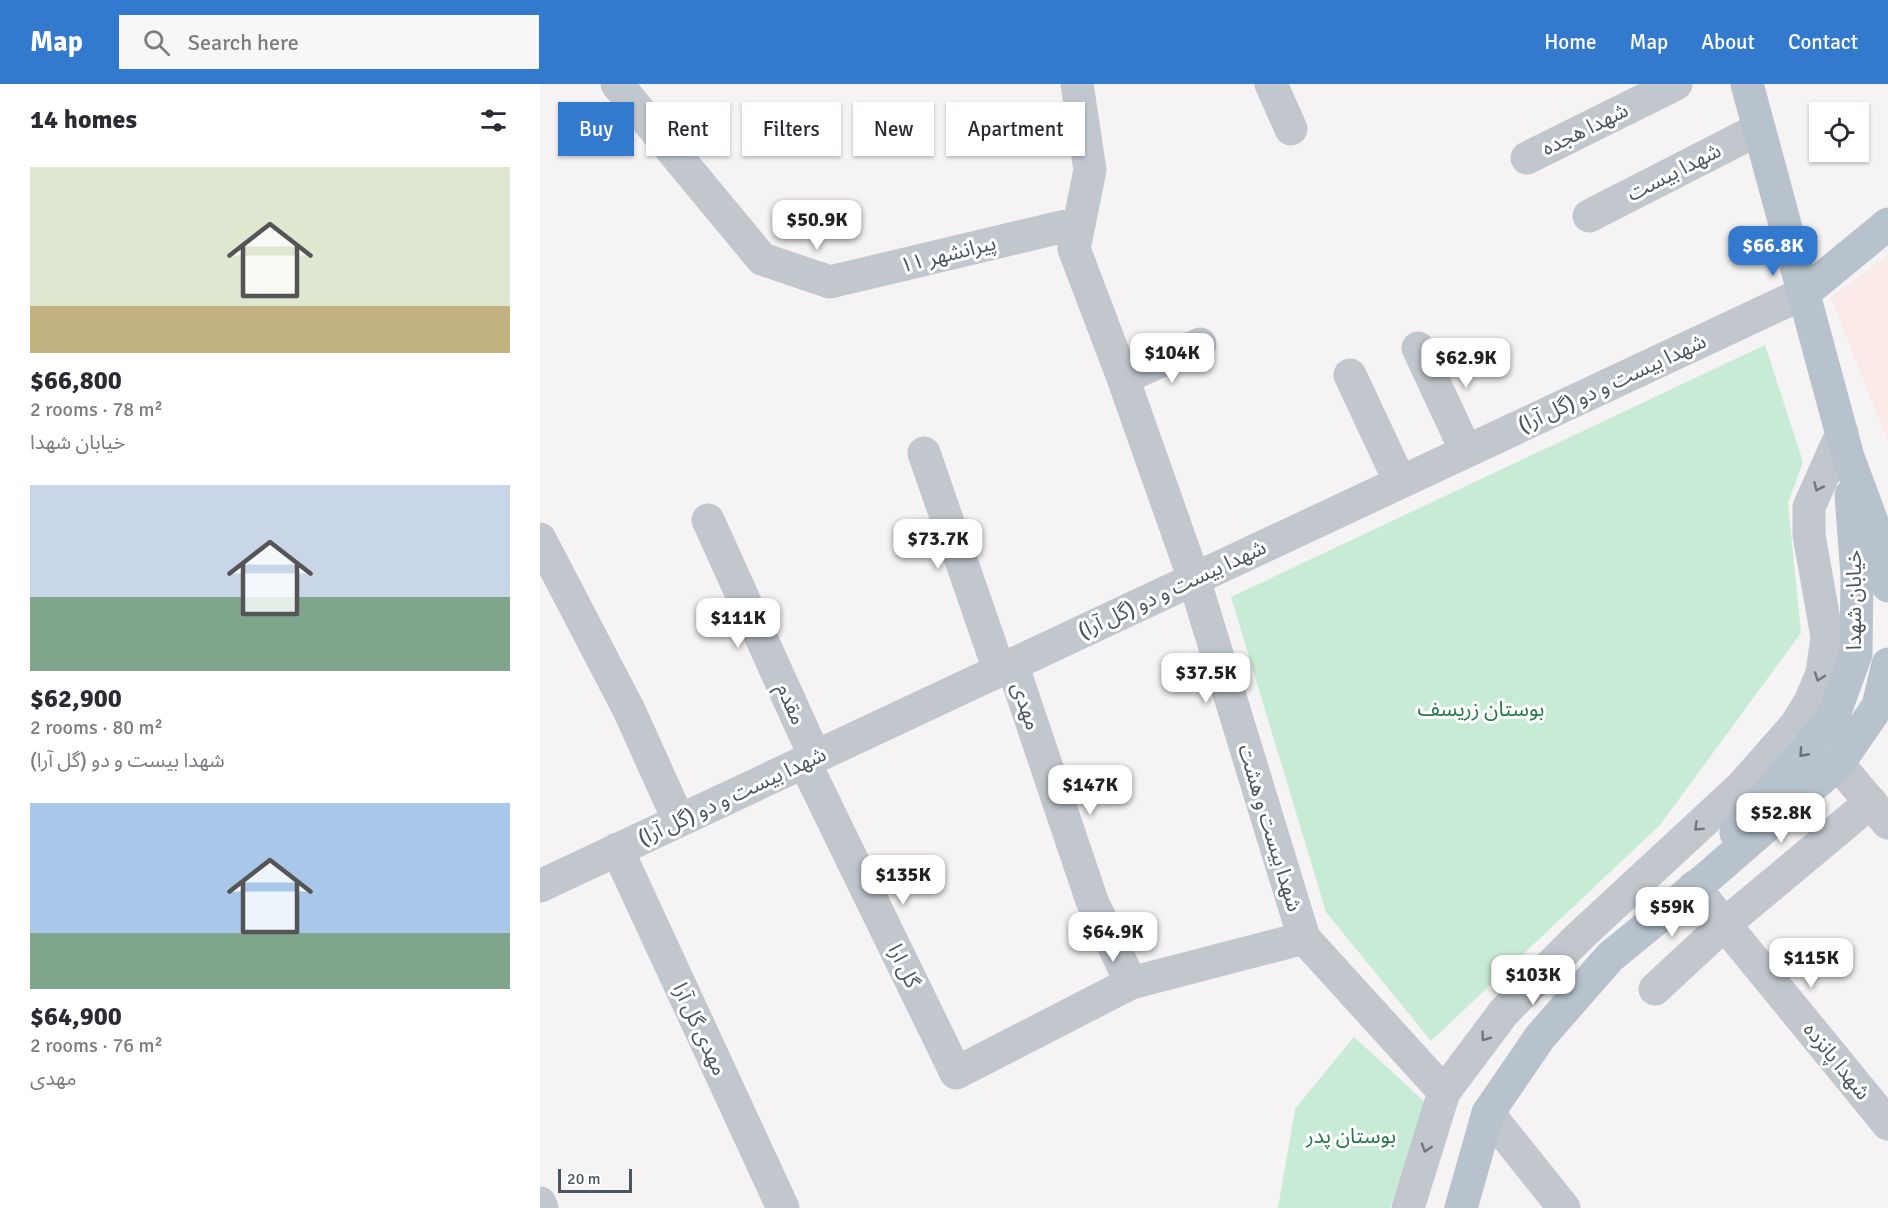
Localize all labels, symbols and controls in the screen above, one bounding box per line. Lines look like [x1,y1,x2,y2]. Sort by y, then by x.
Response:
search box [119,15,539,69]
text: Map [30,25,83,59]
icon: search [140,26,173,59]
text: Search here [188,29,299,56]
text: Home [1544,29,1597,55]
text: Map [1630,29,1668,55]
text: About [1701,29,1755,55]
text: Contact [1788,29,1858,55]
street label: شهدا هجده [1538,97,1632,161]
chip: Buy [558,102,634,156]
chip: Rent [646,102,730,156]
chip: Filters [742,102,841,156]
chip: New [853,102,934,156]
chip: Apartment [946,102,1085,156]
map controls [1809,102,1869,162]
button: locate [1809,102,1869,162]
text: 14 homes [30,104,137,136]
icon: filters [477,104,510,137]
street label: شهدا بیست [1623,137,1725,207]
pin: $50.9K [768,200,866,251]
icon: home [216,206,324,314]
text: $50.9K [786,207,848,232]
pin: $66.8K [1724,226,1822,277]
street label: پیرانشهر ۱۱ [897,230,999,279]
text: $66.8K [1742,233,1804,258]
street label: شهدا بیست و دو (گل آرا) [1514,328,1710,438]
pin: $104K [1130,333,1214,384]
pin: $62.9K [1417,338,1515,389]
text: $104K [1144,340,1200,365]
text: $62.9K [1435,345,1497,370]
text: $66,800 [30,365,122,397]
text: 2 rooms · 78 m² [30,397,163,422]
text: خیابان شهدا [30,430,126,455]
one-way arrow [1813,480,1825,491]
pin: $73.7K [889,519,987,570]
icon: home [216,524,324,632]
text: $73.7K [907,526,969,551]
street label: شهدا بیست و دو (گل آرا) [1074,534,1270,644]
street label: خیابان شهدا [1841,550,1867,650]
pin: $111K [696,598,780,649]
text: $111K [710,605,766,630]
pin: $37.5K [1157,653,1255,704]
text: $37.5K [1175,660,1237,685]
one-way arrow [1814,671,1827,682]
street label: مقدم [768,679,812,730]
street label: مهدی [1006,679,1046,733]
text: $62,900 [30,683,122,715]
park label: بوستان زریسف [1418,696,1544,722]
text: 2 rooms · 80 m² [30,715,163,740]
street label: شهدا بیست و دو (گل آرا) [634,741,830,851]
street label: شهدا بیست و هشت [1232,741,1308,915]
one-way arrow [1799,746,1810,756]
text: شهدا بیست و دو (گل آرا) [30,748,225,773]
pin: $147K [1048,765,1132,816]
text: $147K [1062,772,1118,797]
pin: $52.8K [1732,793,1830,844]
text: $52.8K [1750,800,1812,825]
one-way arrow [1694,820,1705,831]
icon: home [216,842,324,950]
pin: $135K [861,855,945,906]
text: $135K [875,862,931,887]
pin: $59K [1636,887,1708,938]
text: $59K [1650,894,1694,919]
pin: $64.9K [1064,912,1162,963]
text: $64.9K [1082,919,1144,944]
pin: $115K [1769,938,1853,989]
street label: گل ارا [882,940,926,993]
text: $115K [1783,945,1839,970]
pin: $103K [1491,955,1575,1006]
text: $103K [1505,962,1561,987]
street label: مهدی گل آرا [667,979,733,1079]
text: $64,900 [30,1001,122,1033]
street label: شهدا پانزده [1798,1017,1876,1105]
one-way arrow [1481,1031,1492,1042]
text: 2 rooms · 76 m² [30,1033,163,1058]
text: مهدی [30,1066,76,1091]
park label: بوستان پدر [1305,1123,1396,1149]
one-way arrow [1421,1142,1433,1153]
scale bar [558,1166,632,1194]
text: 20 m [567,1169,601,1189]

